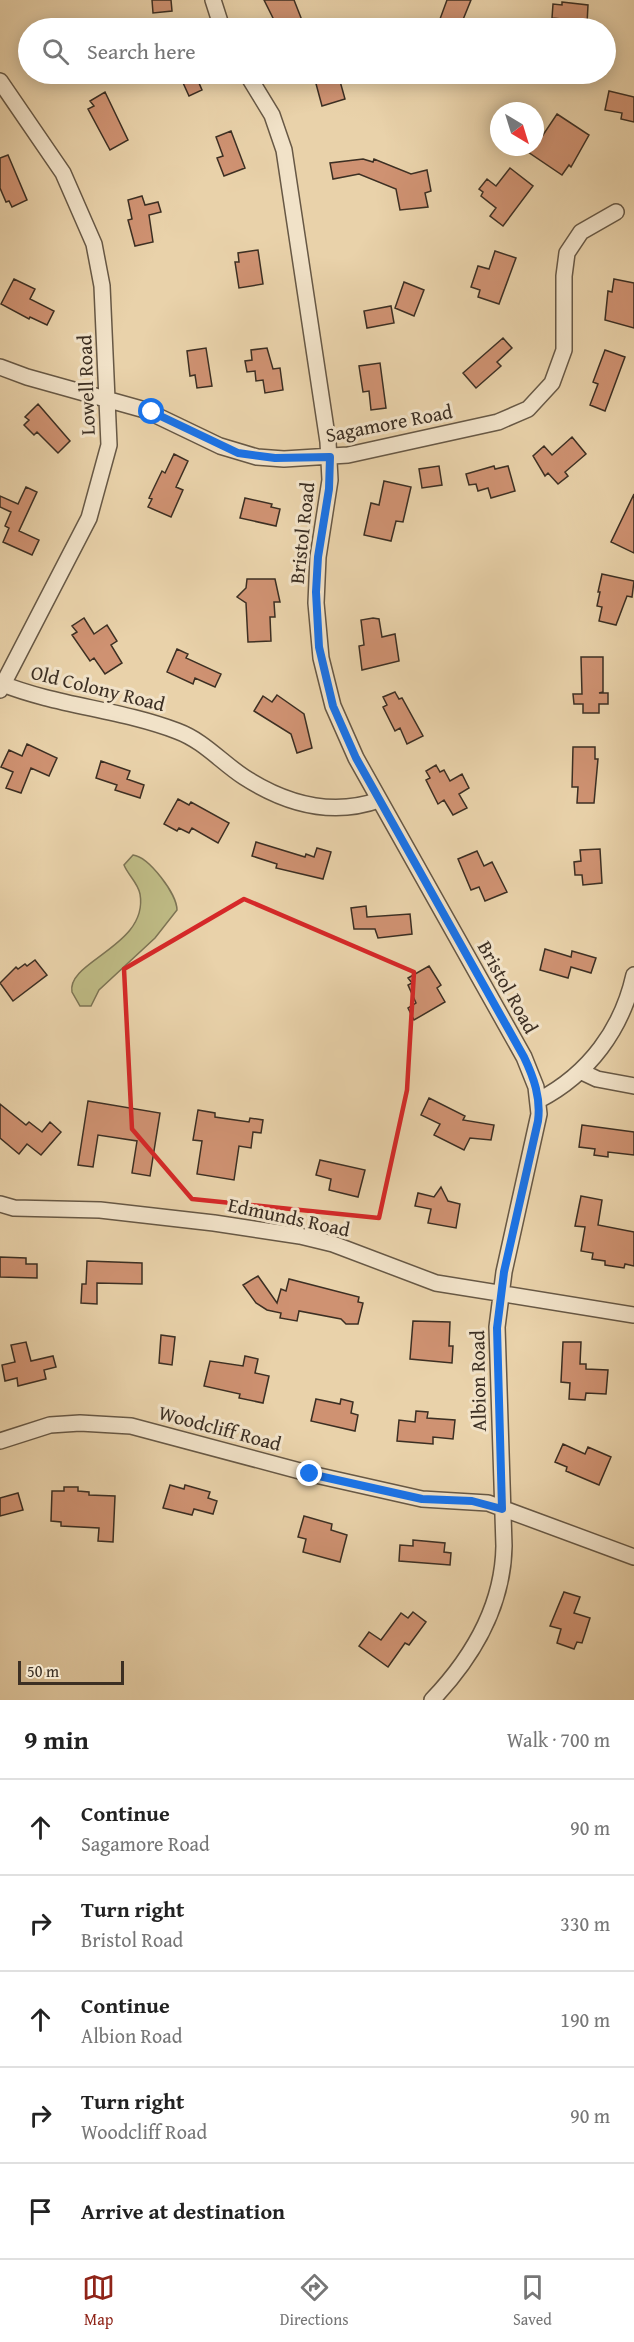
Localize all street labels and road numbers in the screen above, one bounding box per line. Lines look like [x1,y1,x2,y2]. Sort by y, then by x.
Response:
street label: Lowell Road [69,334,102,436]
street label: Sagamore Road [323,396,455,449]
street label: Bristol Road [282,480,321,585]
street label: Old Colony Road [28,657,168,718]
street label: Bristol Road [471,935,546,1039]
street label: Edmunds Road [225,1189,353,1244]
street label: Albion Road [462,1330,493,1432]
street label: Woodcliff Road [155,1397,285,1458]

